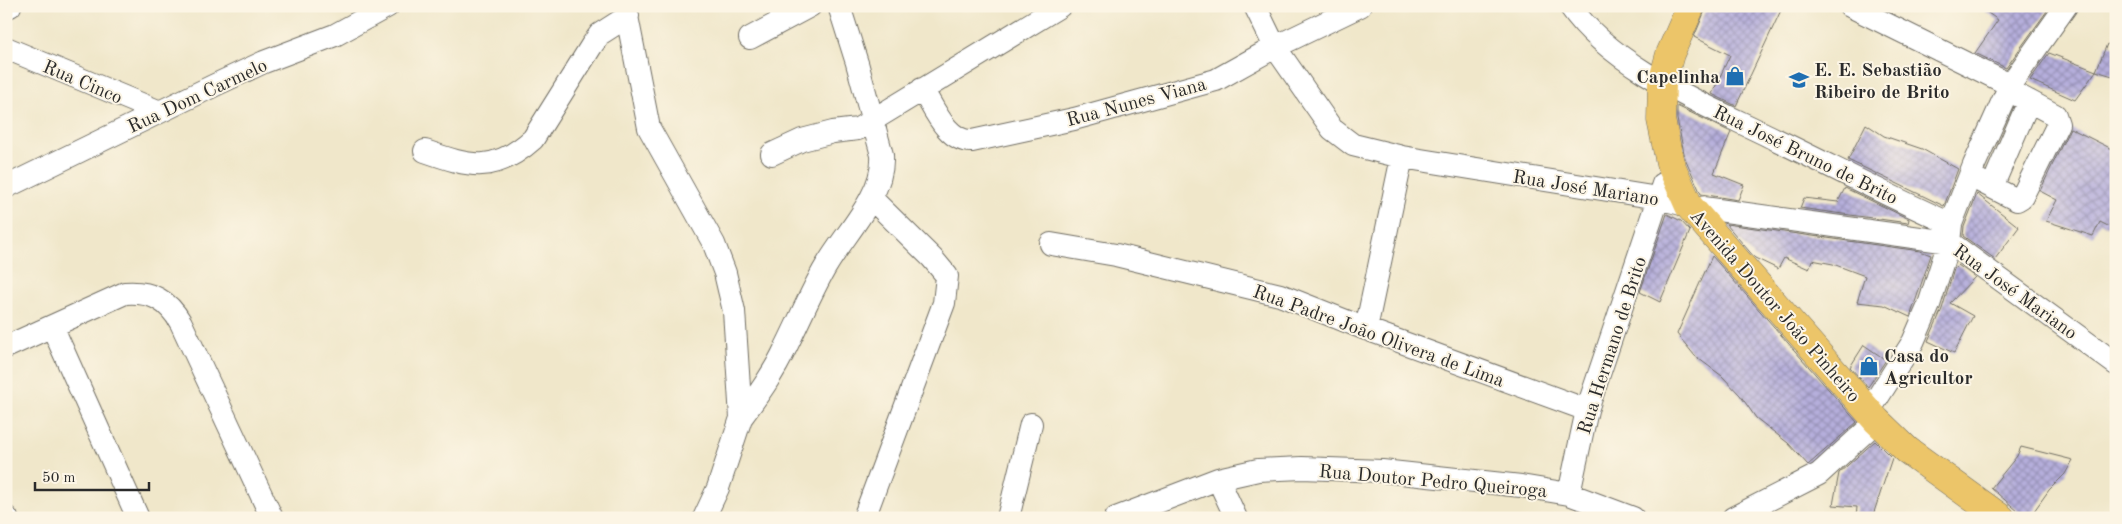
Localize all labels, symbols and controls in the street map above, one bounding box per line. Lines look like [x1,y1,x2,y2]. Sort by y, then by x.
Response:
street label: Rua Dom Carmelo [125,57,271,138]
street label: Rua Cinco [40,58,125,109]
place label: E. E. Sebastião Ribeiro de Brito [1814,62,1950,103]
shop icon: Capelinha [1724,65,1746,87]
place label: Capelinha [1636,69,1720,88]
school or university icon: E. E. Sebastião Ribeiro de Brito [1788,69,1810,91]
street label: Rua Nunes Viana [1065,75,1209,131]
street label: Rua José Bruno de Brito [1710,103,1900,209]
street label: Rua José Mariano [1511,169,1660,210]
street label: Avenida Doutor João Pinheiro [1685,207,1863,407]
street label: Rua José Mariano [1949,242,2080,344]
street label: Rua Hermano de Brito [1576,255,1651,437]
street label: Rua Padre João Olivera de Lima [1250,283,1507,392]
place label: Casa do Agricultor [1884,348,1973,389]
shop icon: Casa do Agricultor [1858,355,1880,377]
scale bar [35,459,149,491]
street label: Rua Doutor Pedro Queiroga [1318,463,1548,502]
text: 50 m [42,471,76,486]

